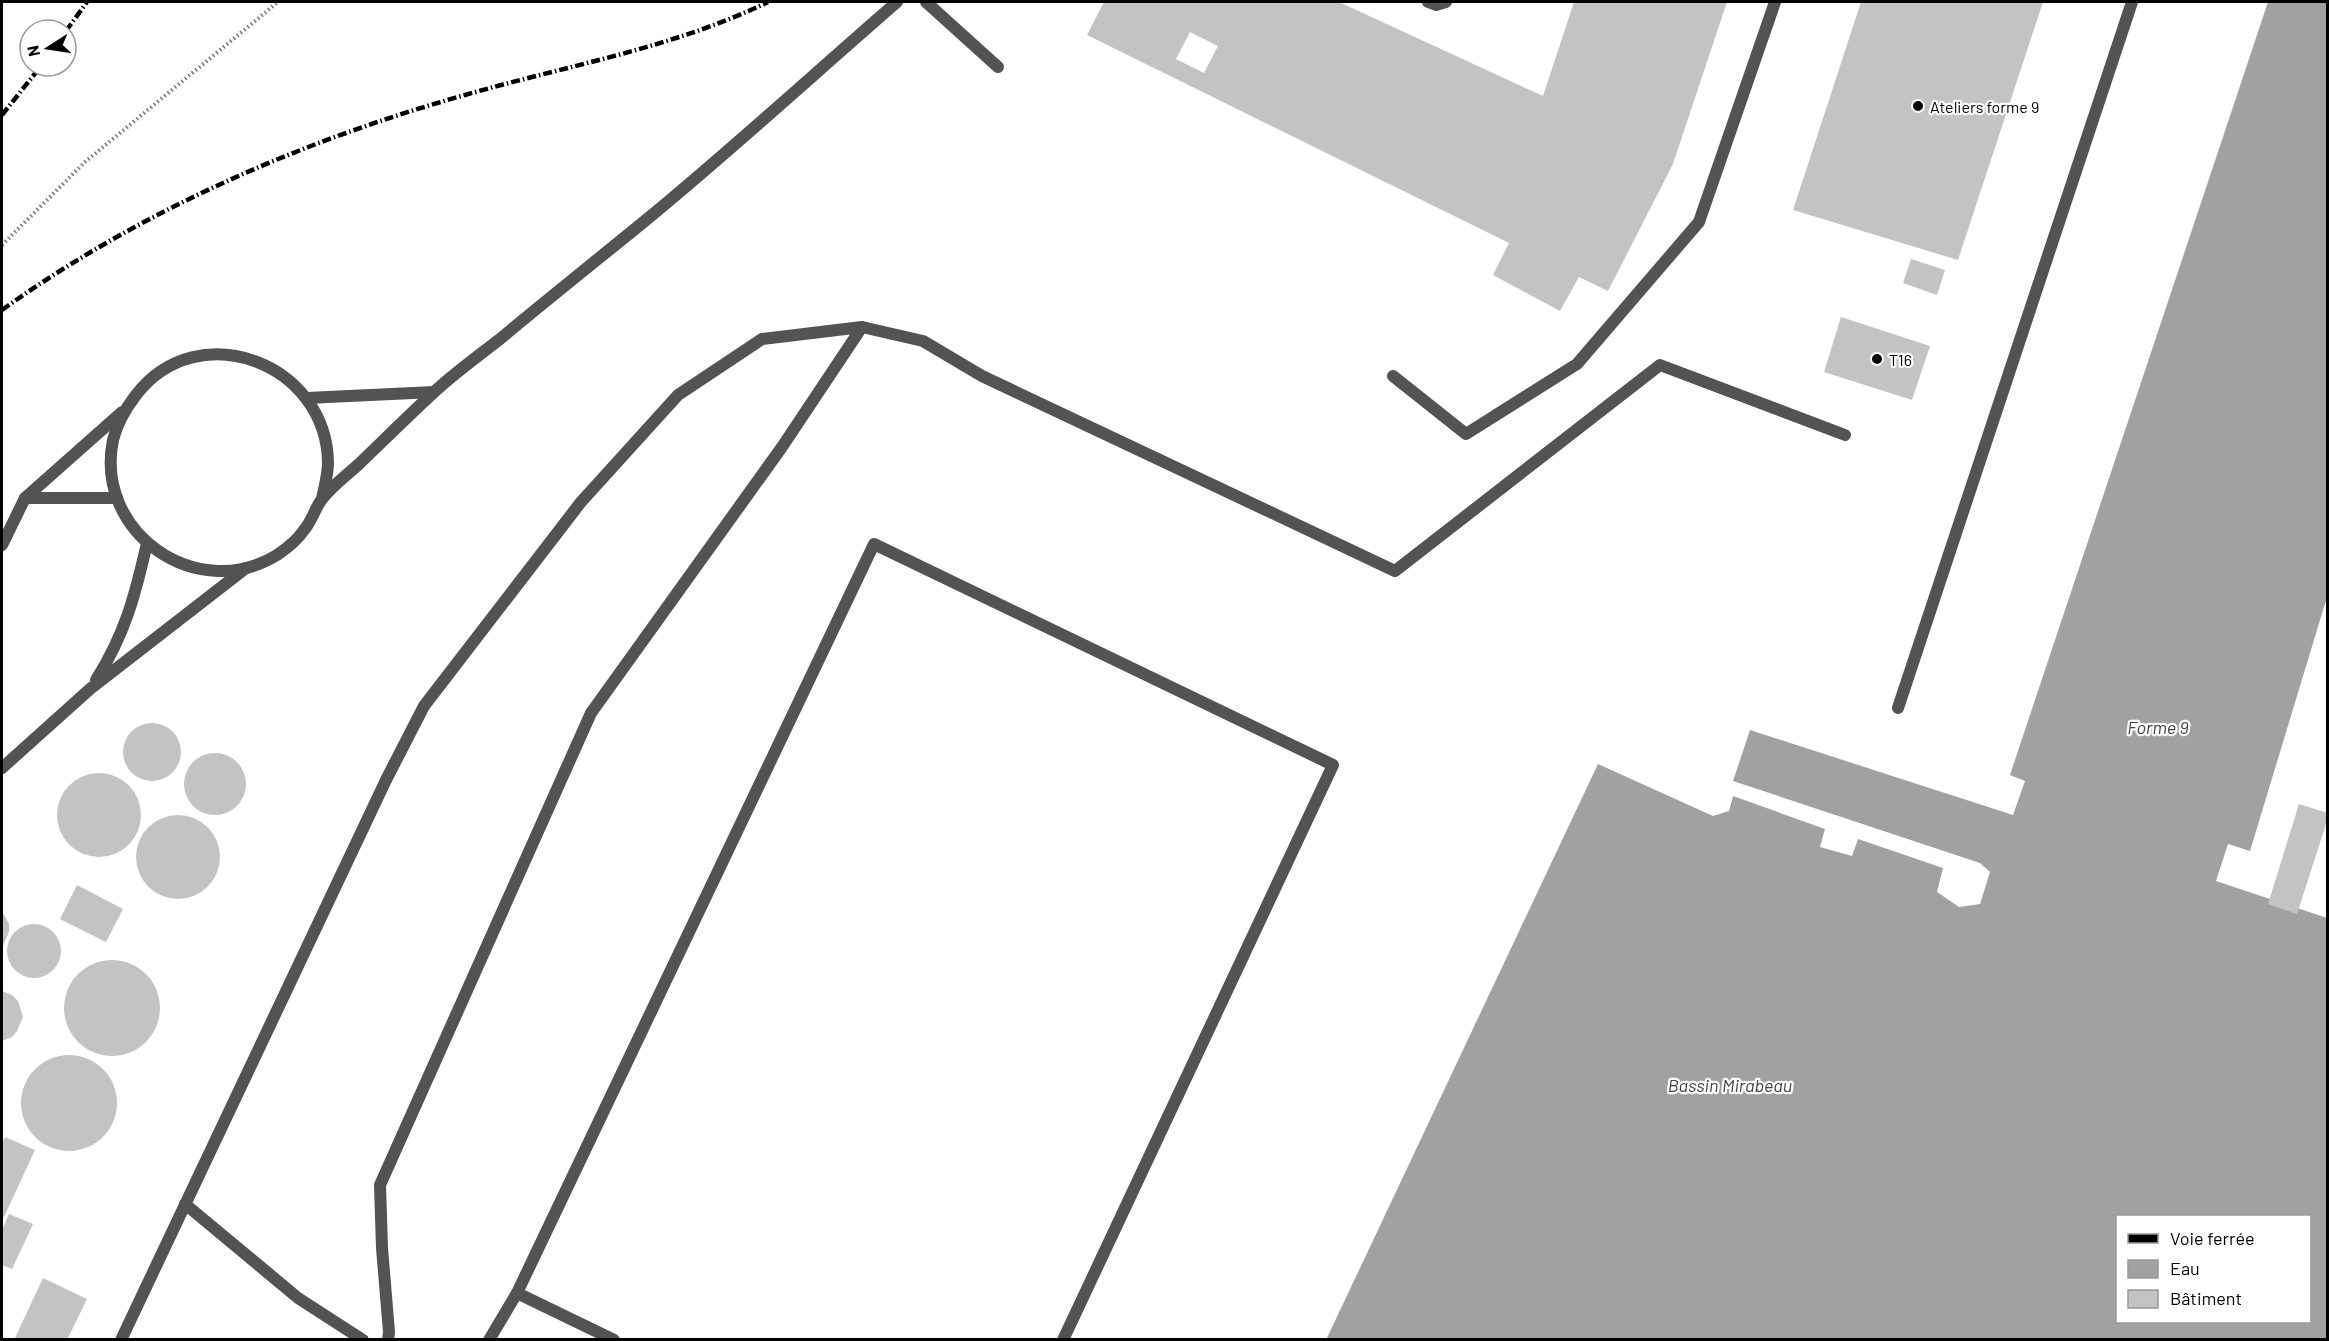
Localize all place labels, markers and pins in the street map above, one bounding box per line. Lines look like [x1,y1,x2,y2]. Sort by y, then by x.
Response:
place label: Ateliers forme 9 [1930,97,2039,116]
marker: Ateliers forme 9 [1911,99,1925,113]
place label: T16 [1889,350,1912,369]
marker: T16 [1870,352,1884,366]

